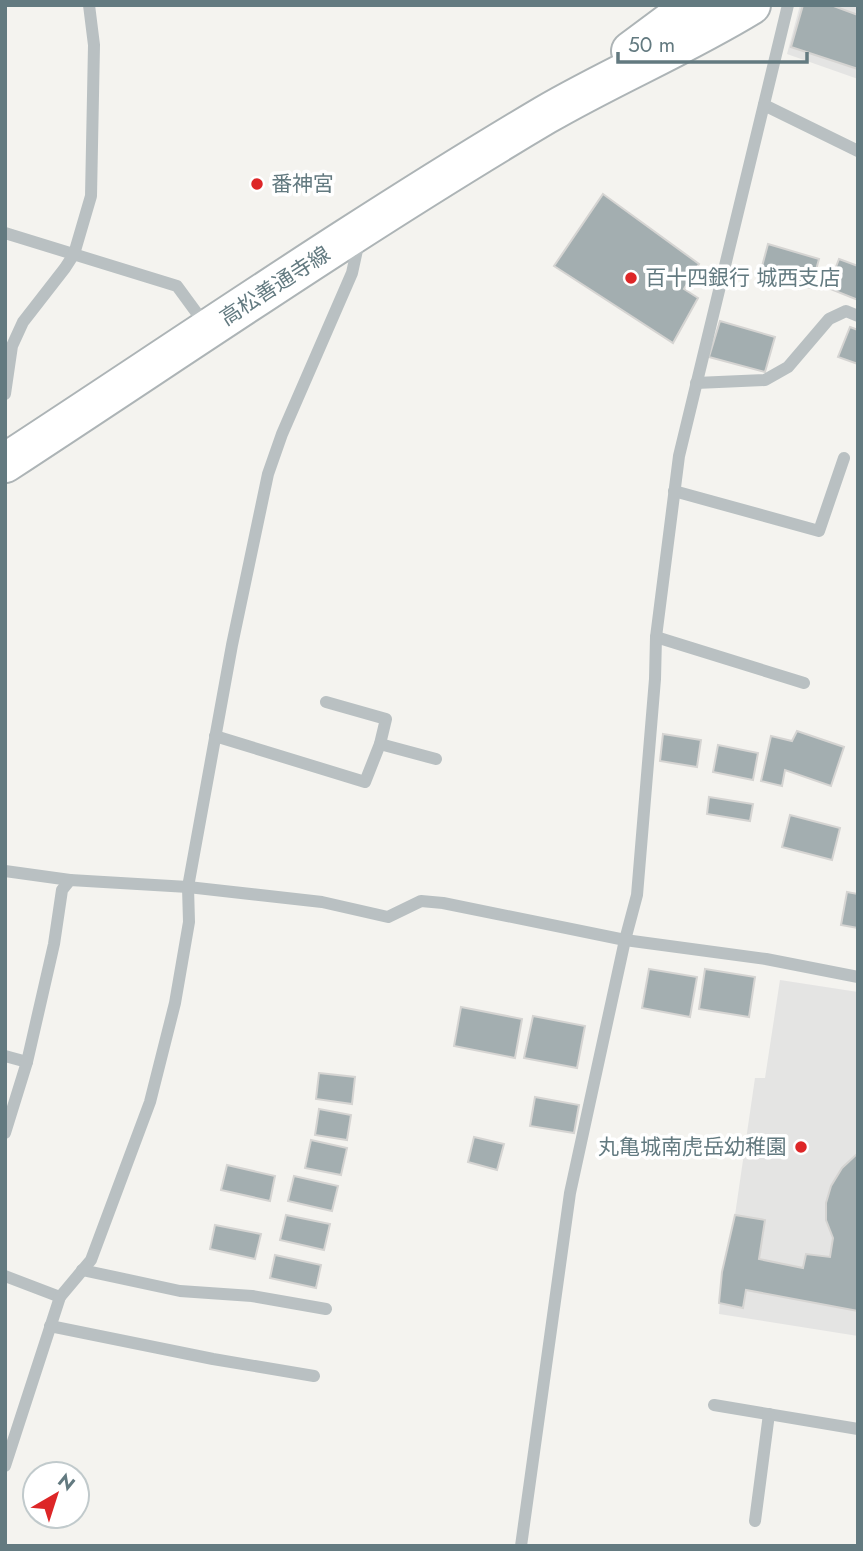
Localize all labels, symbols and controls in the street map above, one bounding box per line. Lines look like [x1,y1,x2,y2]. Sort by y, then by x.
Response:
scale bar [618,21,807,65]
text: 50 m [628,30,675,60]
place label: 番神宮 [271,169,334,199]
marker: 番神宮 [249,176,265,192]
street label: 高松善通寺線 [214,239,336,333]
place label: 百十四銀行 城西支店 [645,263,840,293]
marker: 百十四銀行 城西支店 [623,270,639,286]
place label: 丸亀城南虎岳幼稚園 [598,1132,787,1162]
marker: 丸亀城南虎岳幼稚園 [793,1139,809,1155]
north arrow [21,1460,91,1530]
text: N [52,1467,81,1497]

